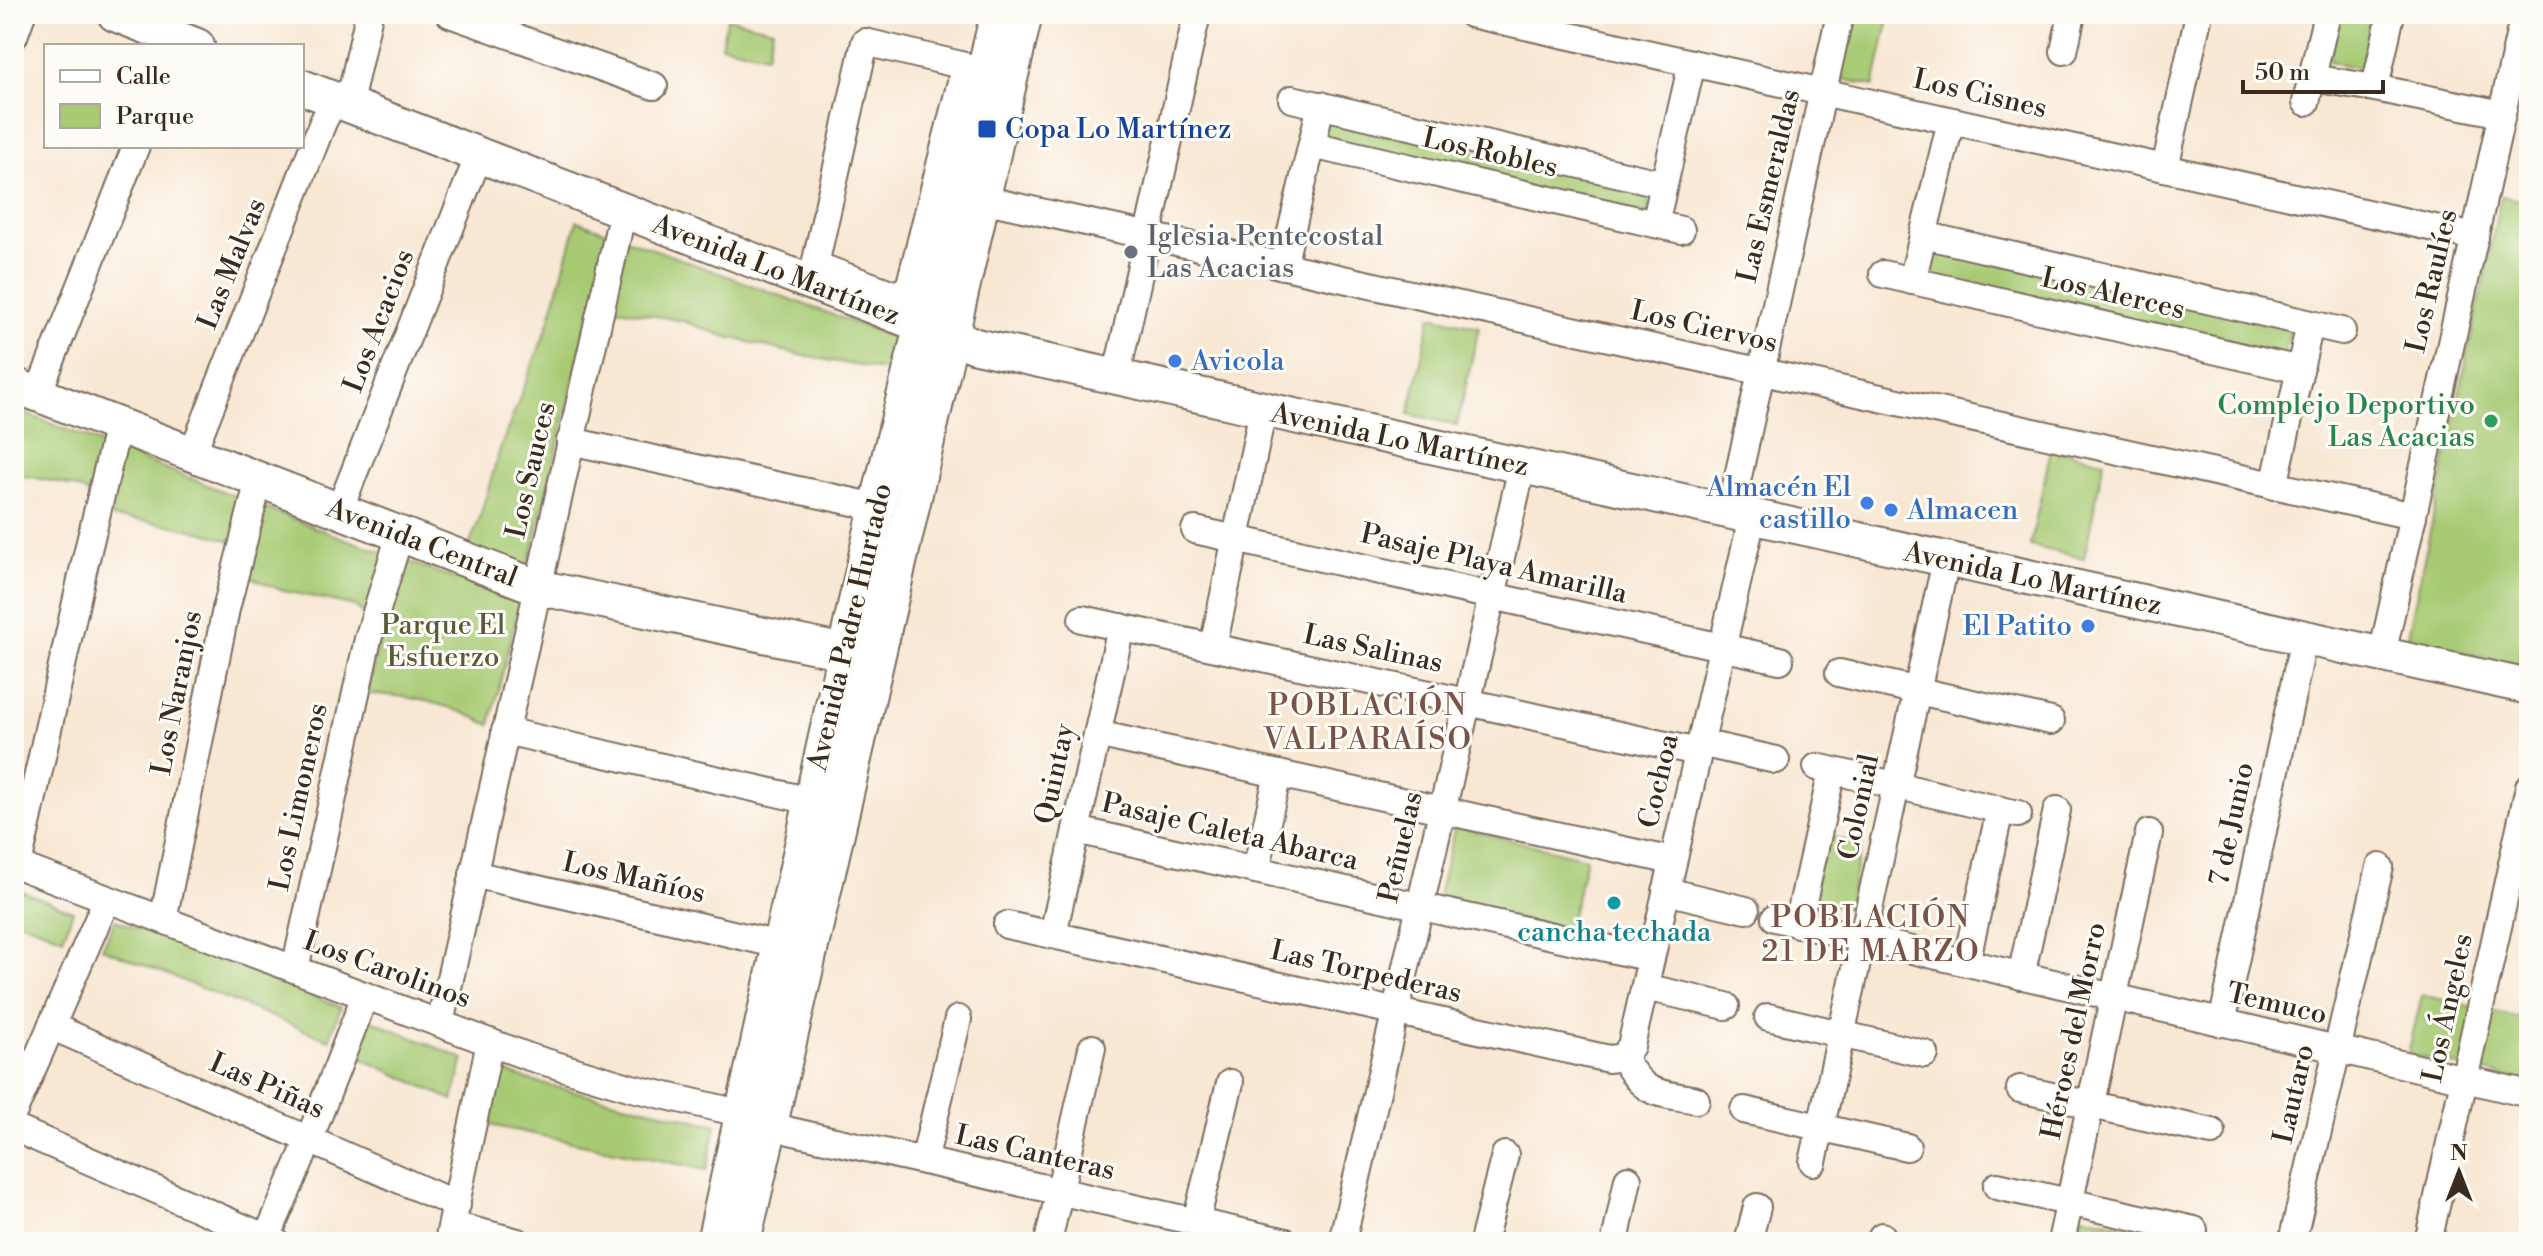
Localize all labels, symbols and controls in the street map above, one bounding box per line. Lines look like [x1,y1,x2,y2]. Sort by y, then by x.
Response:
legend [44,44,304,148]
scale bar [2243,44,2383,94]
text: 50 m [2255,58,2310,88]
text: Calle [116,62,171,92]
street label: Los Cisnes [1910,62,2050,126]
street label: Las Esmeraldas [1730,86,1808,286]
text: Parque [116,102,194,132]
place label: Copa Lo Martínez [1005,112,1231,147]
marker: Copa Lo Martínez [976,118,998,140]
street label: Los Robles [1419,120,1561,186]
street label: Las Malvas [190,193,274,335]
street label: Avenida Lo Martínez [646,206,905,333]
street label: Los Raulíes [2398,206,2466,356]
place label: Iglesia Pentecostal Las Acacias [1147,219,1383,286]
marker: Iglesia Pentecostal Las Acacias [1122,243,1140,261]
street label: Los Acacios [336,245,422,397]
street label: Los Alerces [2038,260,2188,328]
street label: Los Ciervos [1627,293,1781,361]
place label: Avicola [1190,344,1285,379]
marker: Avicola [1166,352,1184,370]
place label: Complejo Deportivo Las Acacias [2217,388,2475,455]
street label: Avenida Lo Martínez [1267,395,1532,484]
street label: Los Sauces [498,398,564,542]
marker: Complejo Deportivo Las Acacias [2482,412,2500,430]
place label: Almacén El castillo [1705,470,1851,537]
street label: Avenida Padre Hurtado [800,480,900,775]
street label: Avenida Central [321,490,522,595]
place label: Almacen [1906,493,2018,528]
marker: Almacén El castillo [1858,494,1876,512]
marker: Almacen [1882,501,1900,519]
street label: Pasaje Playa Amarilla [1357,516,1632,612]
street label: Avenida Lo Martínez [1900,534,2165,623]
street label: Los Naranjos [144,608,210,778]
park label: Parque El Esfuerzo [381,608,505,675]
place label: El Patito [1963,609,2072,644]
street label: Las Salinas [1300,617,1446,681]
marker: El Patito [2079,617,2097,635]
district label: POBLACIÓN VALPARAÍSO [1262,685,1473,759]
street label: Los Limoneros [262,700,336,894]
street label: Quintay [1027,720,1083,827]
street label: Cochoa [1631,730,1687,831]
street label: Colonial [1831,751,1887,863]
street label: 7 de Junio [2202,759,2262,889]
street label: Pasaje Caleta Abarca [1098,785,1363,879]
street label: Peñuelas [1371,788,1431,906]
street label: Los Mañíos [559,845,709,911]
marker: cancha techada [1605,894,1623,912]
district label: POBLACIÓN 21 DE MARZO [1761,897,1981,971]
place label: cancha techada [1517,915,1712,950]
street label: Héroes del Morro [2034,919,2114,1143]
street label: Los Carolinos [299,924,475,1016]
street label: Los Ángeles [2413,930,2481,1086]
street label: Las Torpederas [1267,933,1465,1011]
street label: Temuco [2224,976,2330,1032]
street label: Lautaro [2266,1041,2322,1147]
street label: Las Piñas [204,1045,330,1127]
street label: Las Canteras [952,1118,1118,1188]
north arrow [2419,1132,2499,1212]
text: N [2450,1140,2468,1167]

